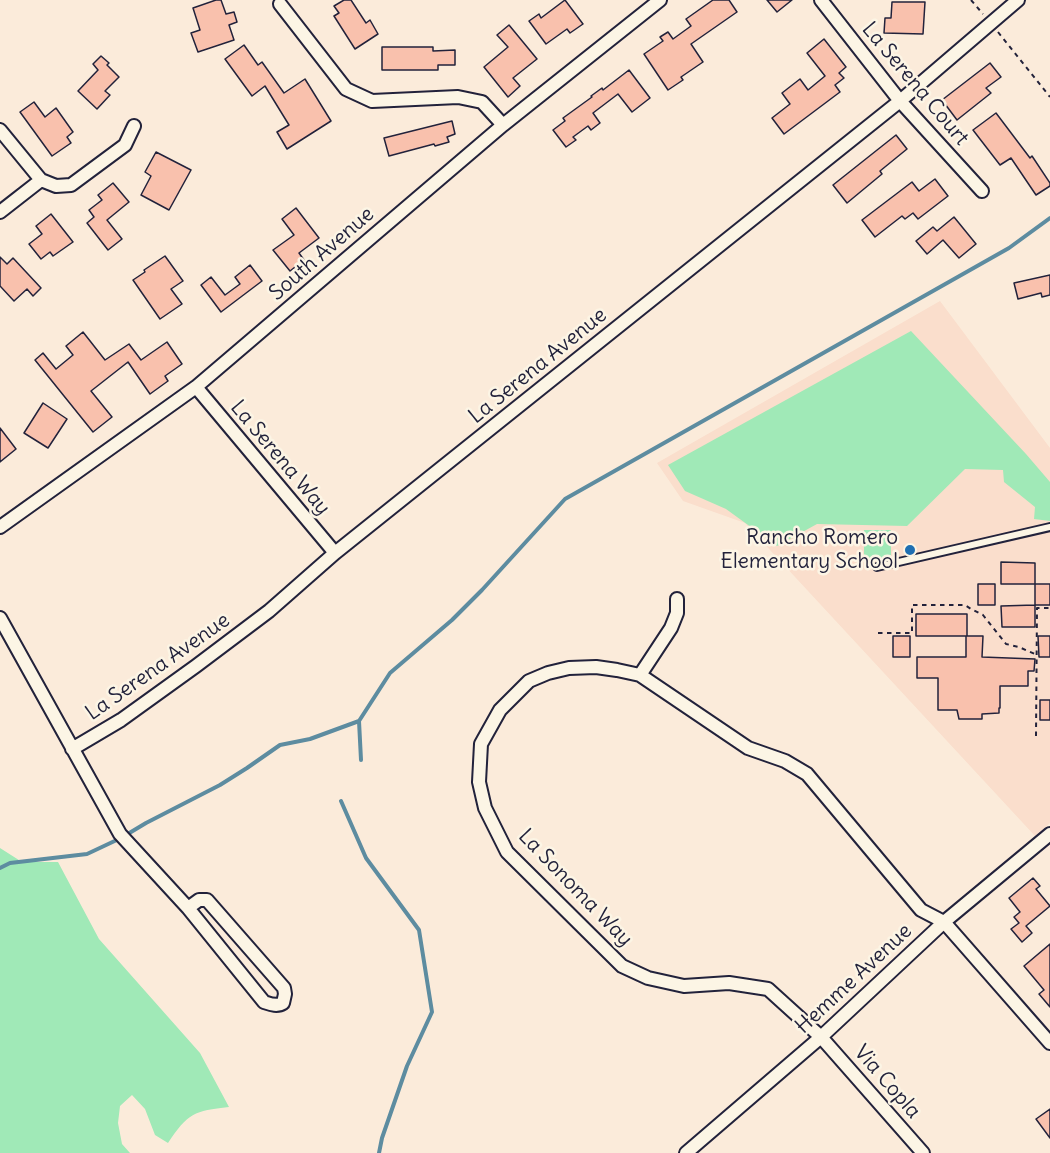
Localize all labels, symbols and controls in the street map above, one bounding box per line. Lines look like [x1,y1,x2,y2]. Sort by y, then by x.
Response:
street label: La Serena Court [856,17,974,151]
street label: South Avenue [265,202,379,306]
street label: La Serena Avenue [464,303,612,429]
street label: La Serena Way [225,396,335,520]
place label: Rancho Romero Elementary School [721,525,898,575]
marker: Rancho Romero Elementary School [903,543,917,557]
street label: La Serena Avenue [81,608,235,726]
street label: La Sonoma Way [513,824,637,952]
street label: Hemme Avenue [791,919,917,1039]
street label: Via Copla [848,1040,926,1124]

